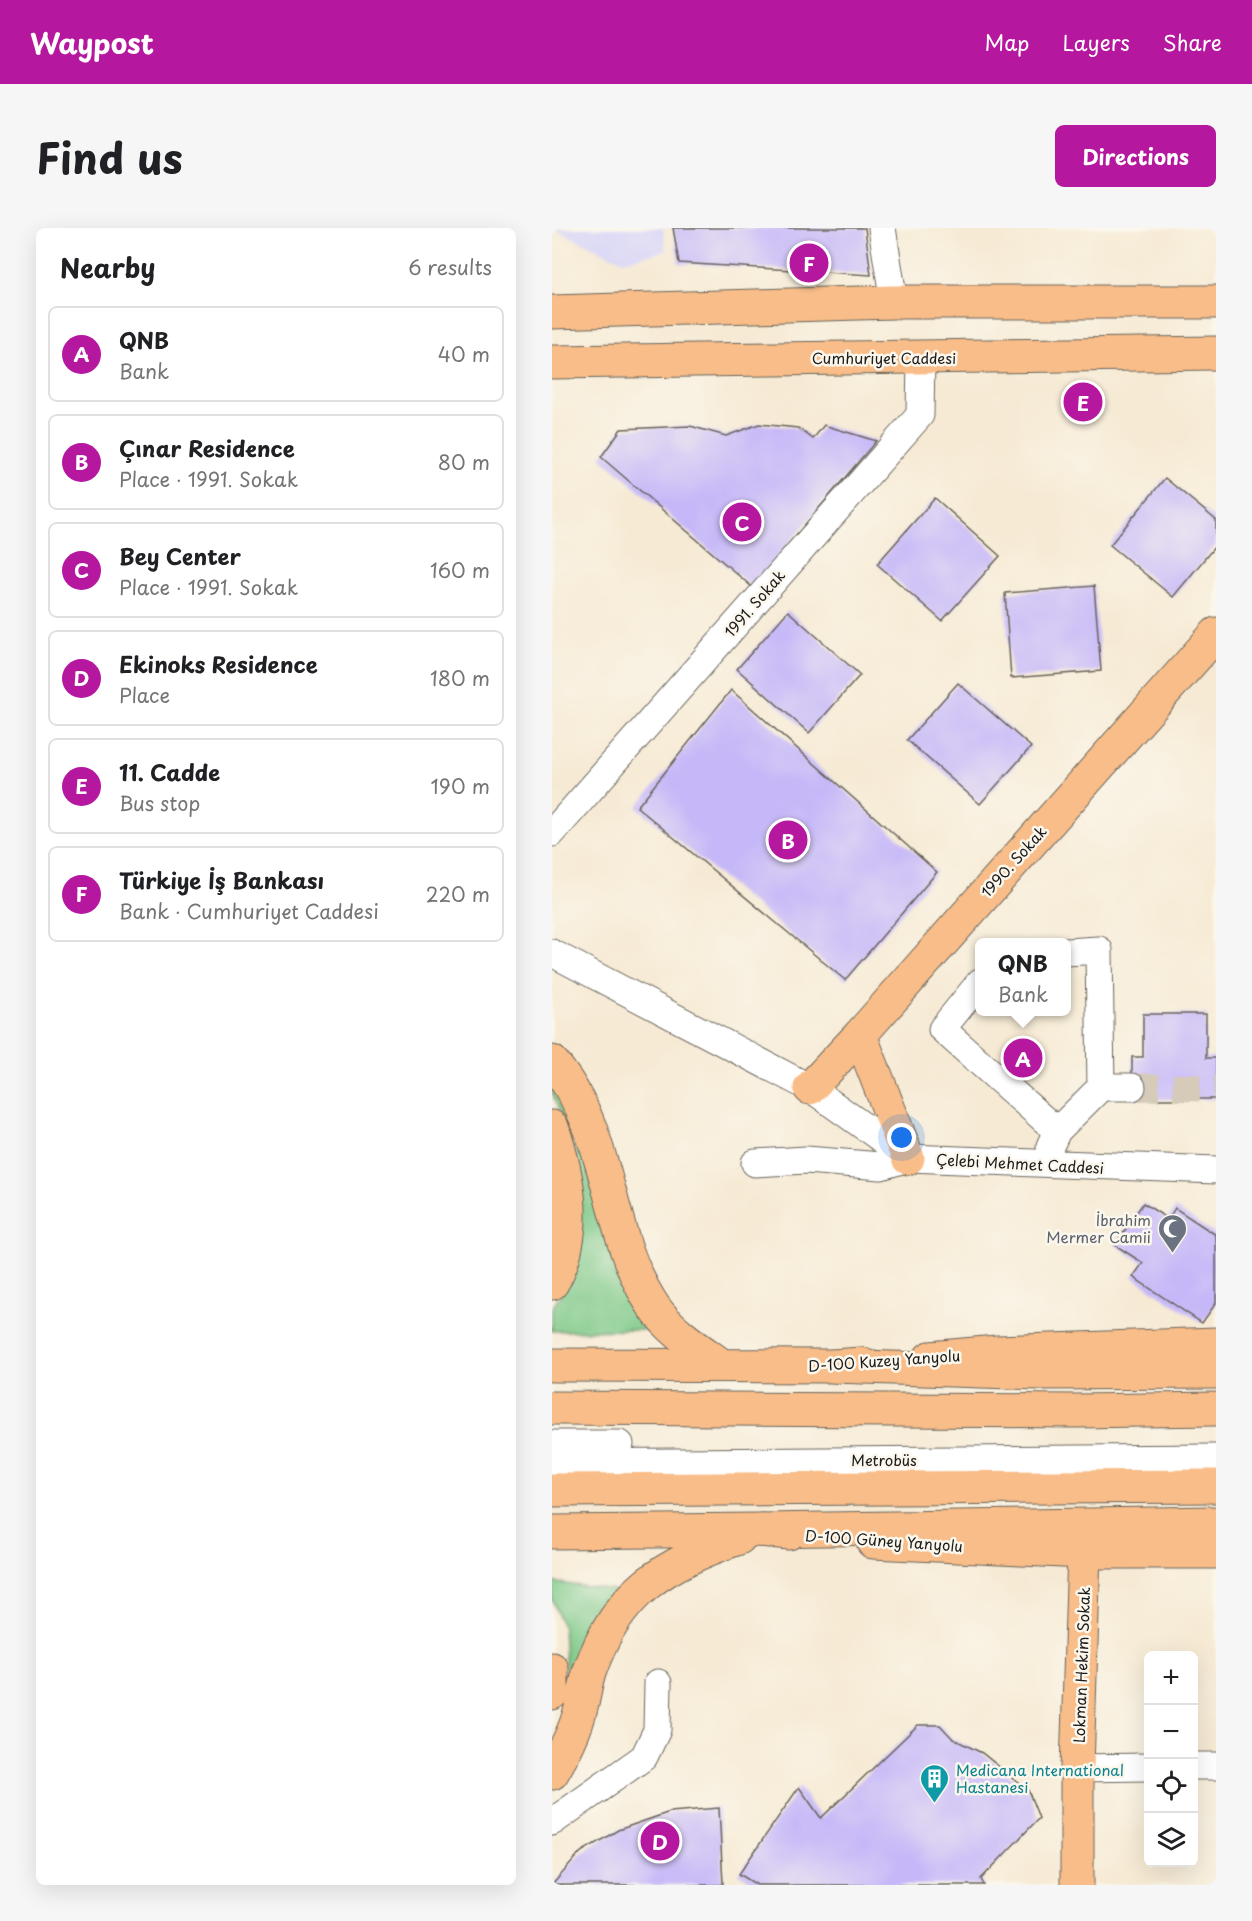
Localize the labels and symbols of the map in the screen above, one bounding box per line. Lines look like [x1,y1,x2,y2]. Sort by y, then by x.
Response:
pin: F [790,240,828,285]
street label: Cumhuriyet Caddesi [812,346,956,369]
pin: E [1064,380,1102,424]
pin: C [722,500,762,544]
street label: 1991. Sokak [718,564,790,642]
pin: B [768,818,808,862]
street label: 1990. Sokak [975,820,1052,902]
pin: A [1004,1036,1042,1080]
your location [887,1123,916,1152]
street label: Çelebi Mehmet Caddesi [936,1147,1104,1179]
place label: İbrahim Mermer Camii [1046,1208,1151,1248]
mosque icon: İbrahim Mermer Camii [1156,1212,1188,1254]
street label: D-100 Kuzey Yanyolu [807,1343,961,1377]
street label: Metrobüs [851,1448,917,1471]
street label: D-100 Güney Yanyolu [804,1523,964,1557]
street label: Lokman Hekim Sokak [1067,1586,1095,1744]
place label: Medicana International Hastanesi [956,1758,1124,1798]
building icon: Medicana International Hastanesi [919,1762,951,1804]
pin: D [640,1818,680,1864]

